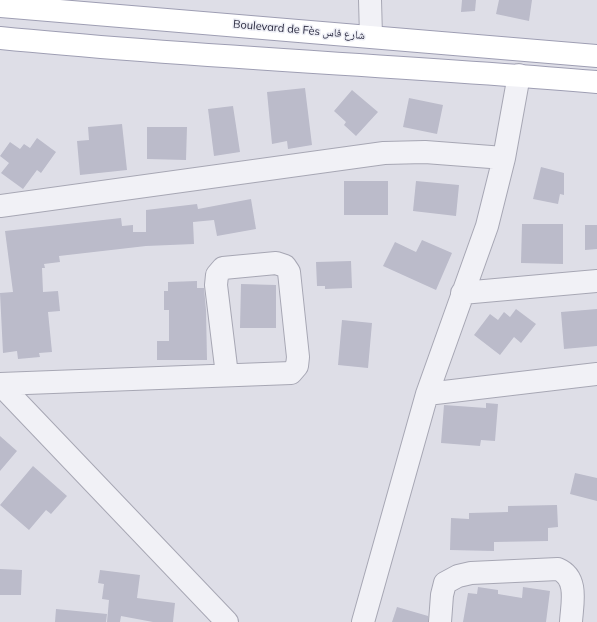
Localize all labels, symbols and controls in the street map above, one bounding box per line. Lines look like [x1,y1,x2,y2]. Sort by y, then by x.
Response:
street label: Boulevard de Fès شارع فاس [232,18,366,42]

